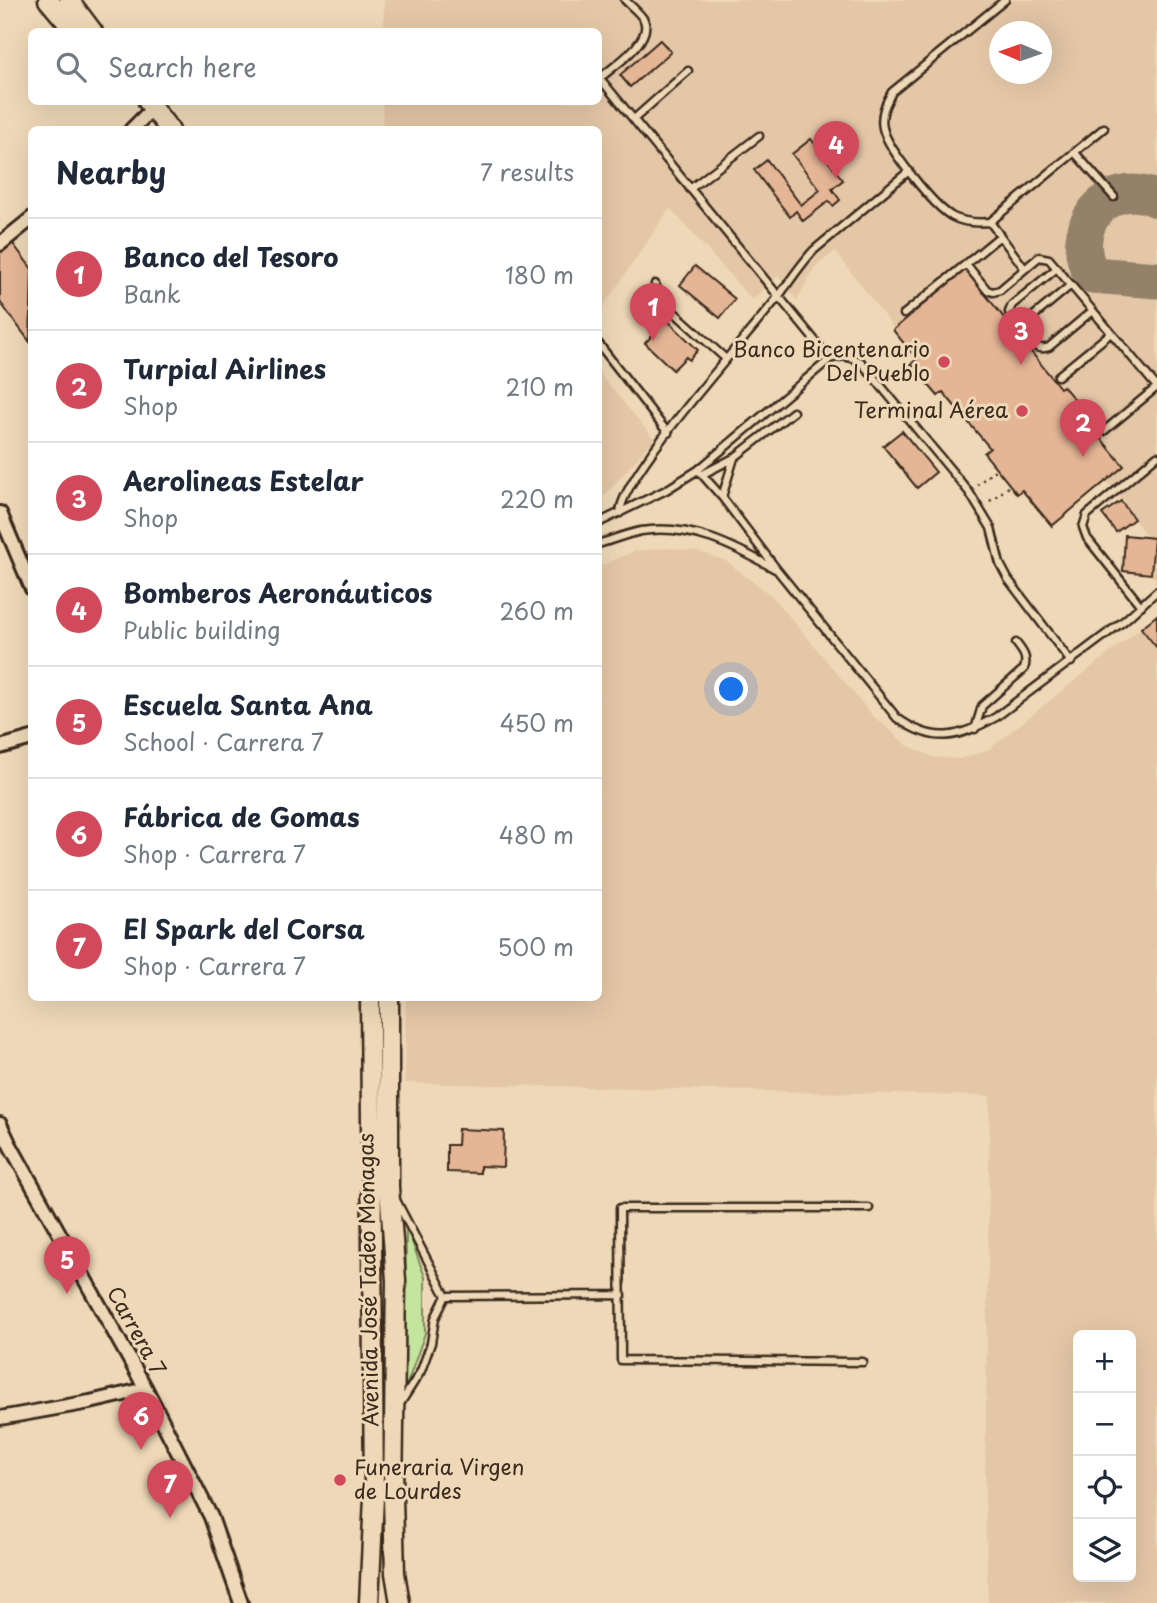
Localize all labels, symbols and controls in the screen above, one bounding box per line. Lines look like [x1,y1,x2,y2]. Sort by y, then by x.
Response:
north arrow [989,21,1052,84]
search box [28,28,602,105]
text: Search here [108,47,257,86]
icon: search [52,48,90,86]
pin: 4 [813,121,859,179]
text: Nearby [56,149,166,194]
text: 7 results [480,154,574,189]
text: Banco del Tesoro [123,237,338,276]
text: 1 [74,257,85,292]
text: 180 m [505,257,574,292]
text: Bank [123,276,181,311]
pin: 1 [630,283,676,341]
pin: 3 [998,307,1044,365]
place label: Banco Bicentenario Del Pueblo [733,332,930,388]
text: Turpial Airlines [123,349,326,388]
marker: Banco Bicentenario Del Pueblo [936,354,952,370]
text: 2 [71,369,87,404]
text: 210 m [506,369,574,404]
text: Shop [123,388,178,423]
place label: Terminal Aérea [854,393,1008,425]
pin: 2 [1060,399,1106,457]
marker: Terminal Aérea [1014,403,1030,419]
text: Aerolineas Estelar [123,461,364,500]
text: 3 [71,481,87,516]
text: 220 m [500,481,574,516]
text: Shop [123,500,178,535]
text: Bomberos Aeronáuticos [123,573,432,612]
text: 4 [71,593,87,628]
text: 260 m [499,593,574,628]
text: Public building [123,612,280,647]
your location [714,672,748,706]
text: Escuela Santa Ana [123,685,373,724]
text: 5 [72,705,86,740]
text: 450 m [500,705,574,740]
text: School · Carrera 7 [123,724,324,759]
text: Fábrica de Gomas [123,797,360,836]
text: 6 [71,817,87,852]
text: 480 m [499,817,574,852]
text: Shop · Carrera 7 [123,836,306,871]
text: El Spark del Corsa [123,909,365,948]
text: 7 [72,929,86,964]
text: 500 m [497,929,574,964]
text: Shop · Carrera 7 [123,948,306,983]
street label: Avenida José Tadeo Monagas [348,1133,386,1427]
pin: 5 [44,1236,90,1294]
street label: Carrera 7 [100,1280,175,1381]
map controls [1073,1330,1136,1582]
button: + [1073,1330,1136,1393]
pin: 6 [118,1392,164,1450]
button: − [1073,1393,1136,1456]
place label: Funeraria Virgen de Lourdes [354,1450,524,1506]
button: locate [1073,1456,1136,1519]
pin: 7 [147,1460,193,1518]
marker: Funeraria Virgen de Lourdes [332,1472,348,1488]
button: layers [1073,1519,1136,1582]

